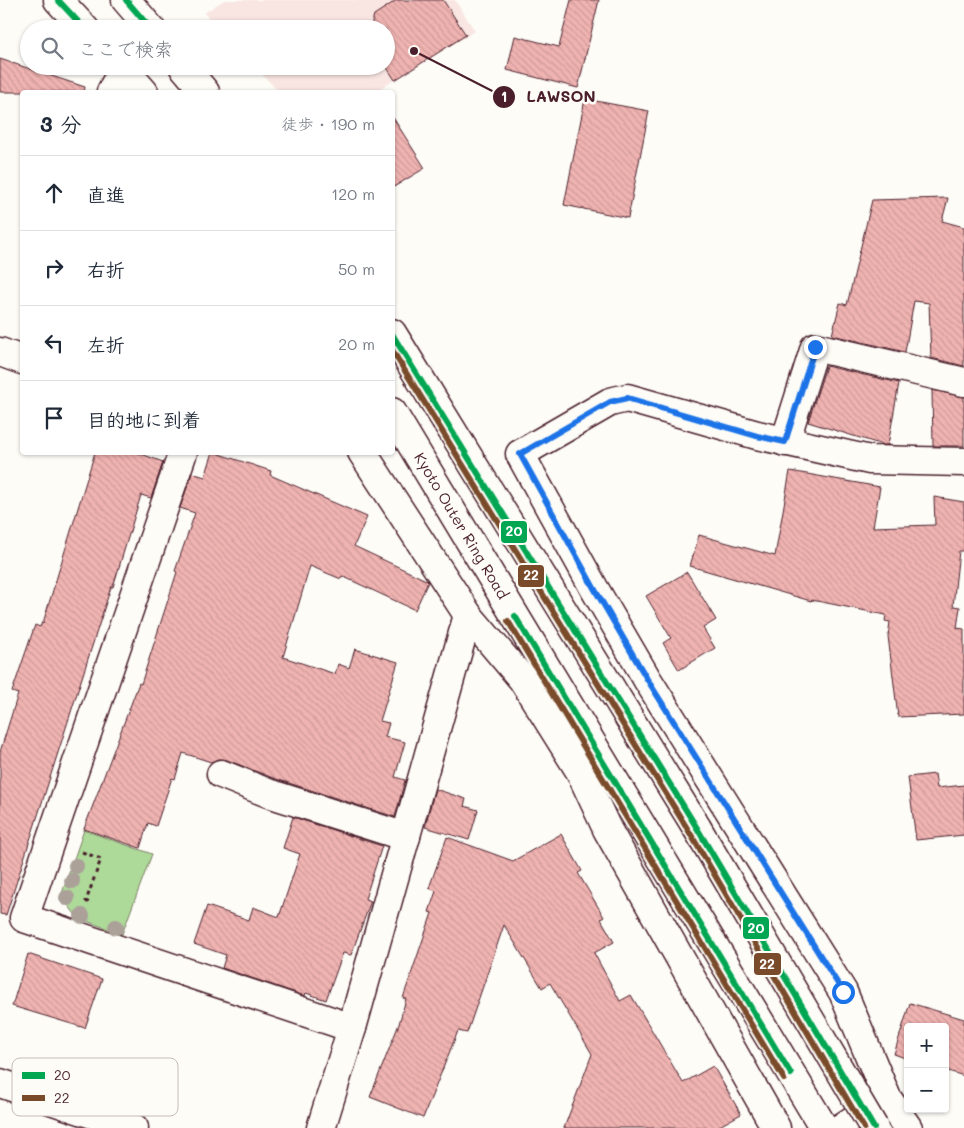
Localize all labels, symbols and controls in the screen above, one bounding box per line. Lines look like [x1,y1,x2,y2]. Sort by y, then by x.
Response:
search box [20,20,395,75]
icon: search [38,34,66,62]
text: ここで検索 [78,36,173,61]
callout: LAWSON [491,81,605,112]
text: LAWSON [526,85,596,106]
text: 1 [501,86,507,106]
text: 3 分 [40,110,81,137]
text: 徒歩 · 190 m [281,113,375,134]
icon: ahead [40,179,68,207]
text: 直進 [87,182,125,207]
text: 120 m [331,183,375,204]
icon: right [40,254,68,282]
text: 右折 [87,257,125,282]
text: 50 m [338,258,375,279]
icon: left [40,329,68,357]
text: 左折 [87,332,125,357]
text: 20 m [338,333,375,354]
route end [804,336,827,359]
icon: arrive [40,404,68,432]
text: 目的地に到着 [87,407,201,432]
street label: Kyoto Outer Ring Road [410,448,514,603]
line badge: 20 [500,520,528,544]
text: 20 [506,521,522,540]
line badge: 22 [517,564,545,588]
text: 22 [523,565,539,584]
line badge: 20 [742,916,770,940]
text: 20 [748,918,764,937]
line badge: 22 [753,952,782,976]
text: 22 [759,954,775,973]
route start [832,981,855,1004]
map controls [904,1023,949,1113]
button: + [904,1023,949,1068]
legend [12,1058,178,1116]
text: 20 [54,1065,71,1084]
button: − [904,1068,949,1113]
text: 22 [54,1088,70,1107]

